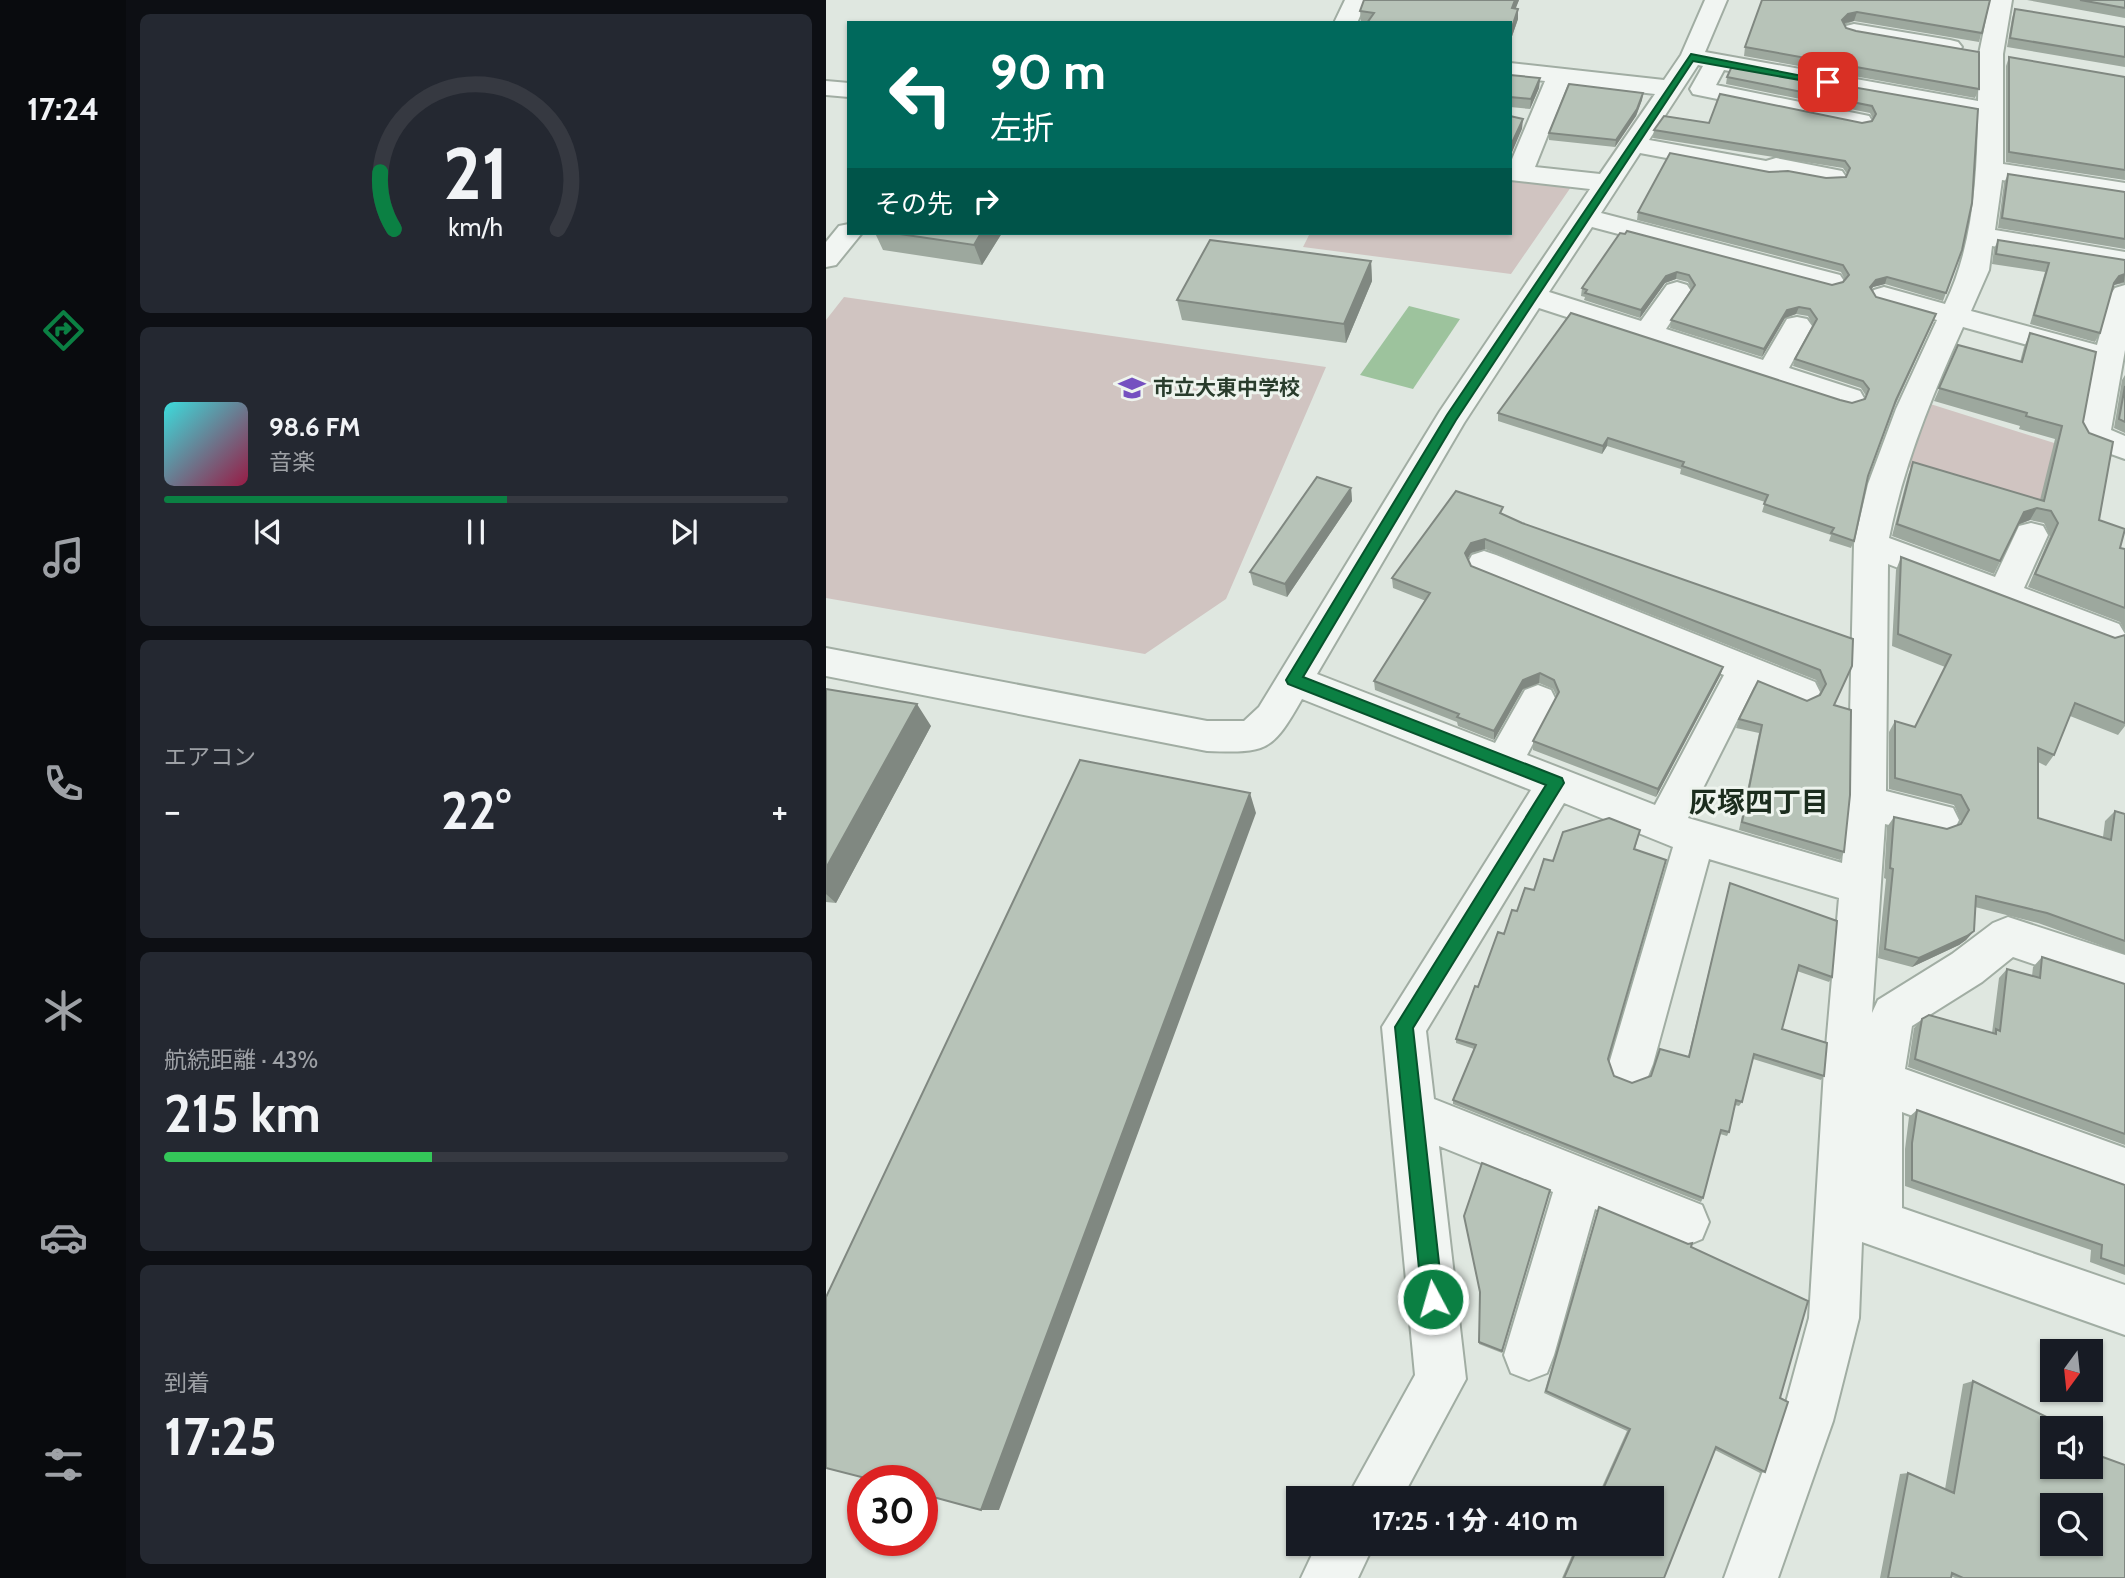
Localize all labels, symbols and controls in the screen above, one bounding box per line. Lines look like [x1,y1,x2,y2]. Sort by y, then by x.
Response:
text: 90 m [990,42,1106,101]
icon: left [875,49,966,140]
pin [1798,52,1858,112]
icon: arrive [1809,63,1847,101]
text: 17:24 [27,89,99,128]
text: 左折 [990,108,1054,147]
text: 21 [443,130,509,218]
icon: right [967,182,1005,220]
text: その先 [875,188,953,220]
text: km/h [449,212,503,242]
icon: directions [39,306,88,355]
school or university icon: 市立大東中学校 [1117,373,1147,403]
place label: 市立大東中学校 [1153,375,1300,400]
text: 98.6 FM [269,411,360,443]
text: 音楽 [269,448,315,476]
icon: previous [249,513,287,551]
icon: pause [457,513,495,551]
icon: next [665,513,703,551]
icon: music [39,533,88,582]
text: エアコン [164,743,256,771]
icon: phone [39,759,88,808]
text: 22° [441,779,511,842]
district label: 灰塚四丁目 [1689,785,1829,819]
text: − [164,787,181,834]
text: + [771,787,788,834]
icon: climate [39,986,88,1035]
text: 航続距離 · 43% [164,1046,318,1074]
text: 215 km [164,1082,321,1145]
icon: car [39,1213,88,1262]
position arrow [1396,1262,1470,1336]
north arrow [2040,1339,2104,1402]
map controls [2040,1339,2103,1556]
text: 到着 [164,1369,210,1397]
text: 17:25 [164,1405,277,1468]
button: sound [2040,1416,2103,1479]
icon: filters [39,1440,88,1489]
speed limit sign: 30 [847,1465,938,1556]
button: search [2040,1493,2103,1556]
text: 17:25 · 1 分 · 410 m [1372,1505,1578,1537]

